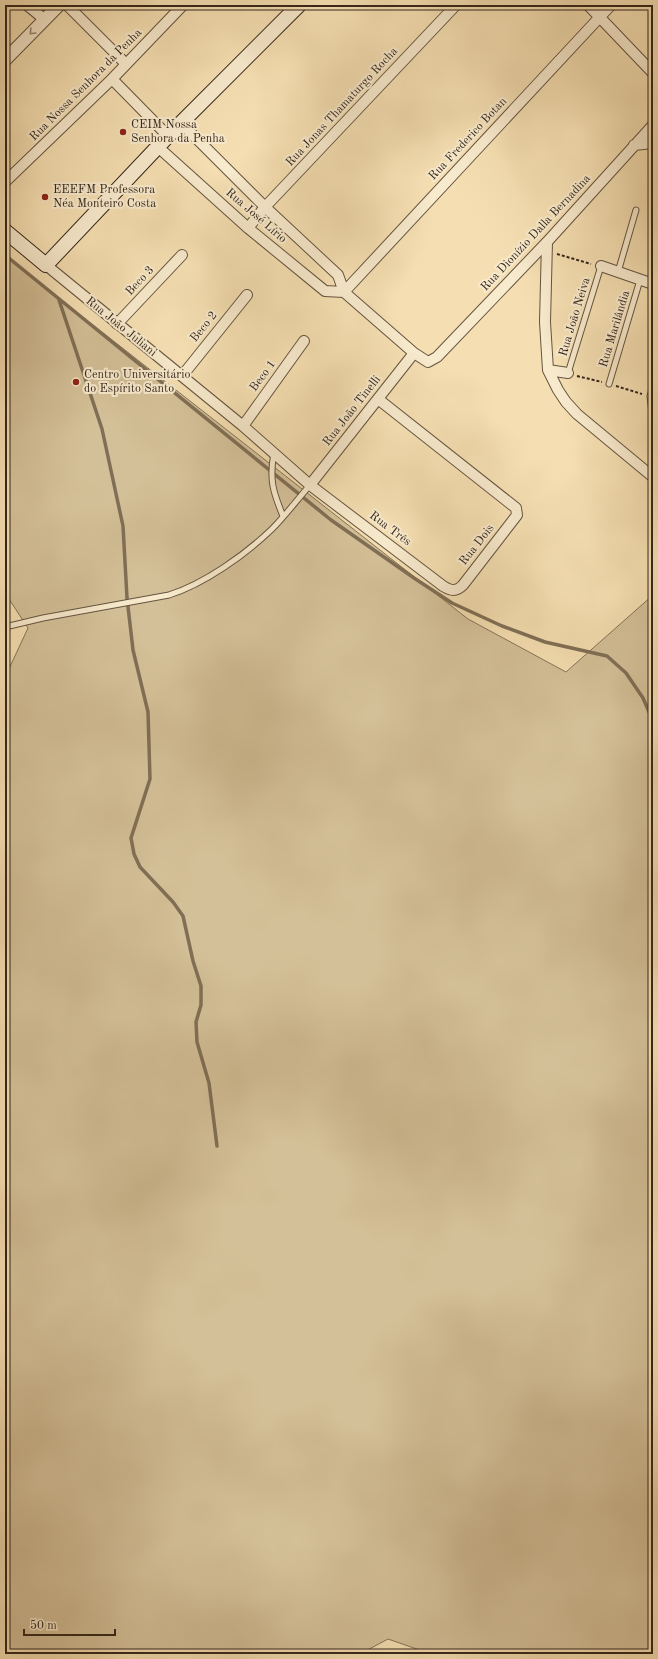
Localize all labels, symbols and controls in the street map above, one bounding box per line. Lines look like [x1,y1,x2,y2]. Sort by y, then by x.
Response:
street label: Rua Nossa Senhora da Penha [28,27,144,143]
one-way arrow [29,27,36,35]
street label: Rua Jonas Thamaturgo Rocha [284,45,400,169]
street label: Rua Frederico Botan [427,95,510,183]
place label: CEIM Nossa Senhora da Penha [131,119,225,145]
marker: CEIM Nossa Senhora da Penha [118,127,128,137]
street label: Rua Dionízio Dalla Bernadina [479,172,593,294]
place label: EEEFM Professora Néa Monteiro Costa [53,184,156,210]
street label: Rua José Lírio [223,186,289,246]
marker: EEEFM Professora Néa Monteiro Costa [40,192,50,202]
street label: Beco 3 [124,264,156,298]
street label: Rua João Neiva [557,276,593,358]
street label: Rua Marilândia [598,289,632,369]
street label: Rua João Juliani [83,295,159,359]
street label: Beco 2 [188,310,220,344]
street label: Beco 1 [248,358,278,394]
place label: Centro Universitário do Espírito Santo [84,369,191,395]
street label: Rua João Tinelli [321,374,383,448]
marker: Centro Universitário do Espírito Santo [71,377,81,387]
street label: Rua Três [367,510,413,548]
street label: Rua Dois [457,522,497,568]
scale bar [24,1611,115,1637]
text: 50 m [30,1619,57,1632]

